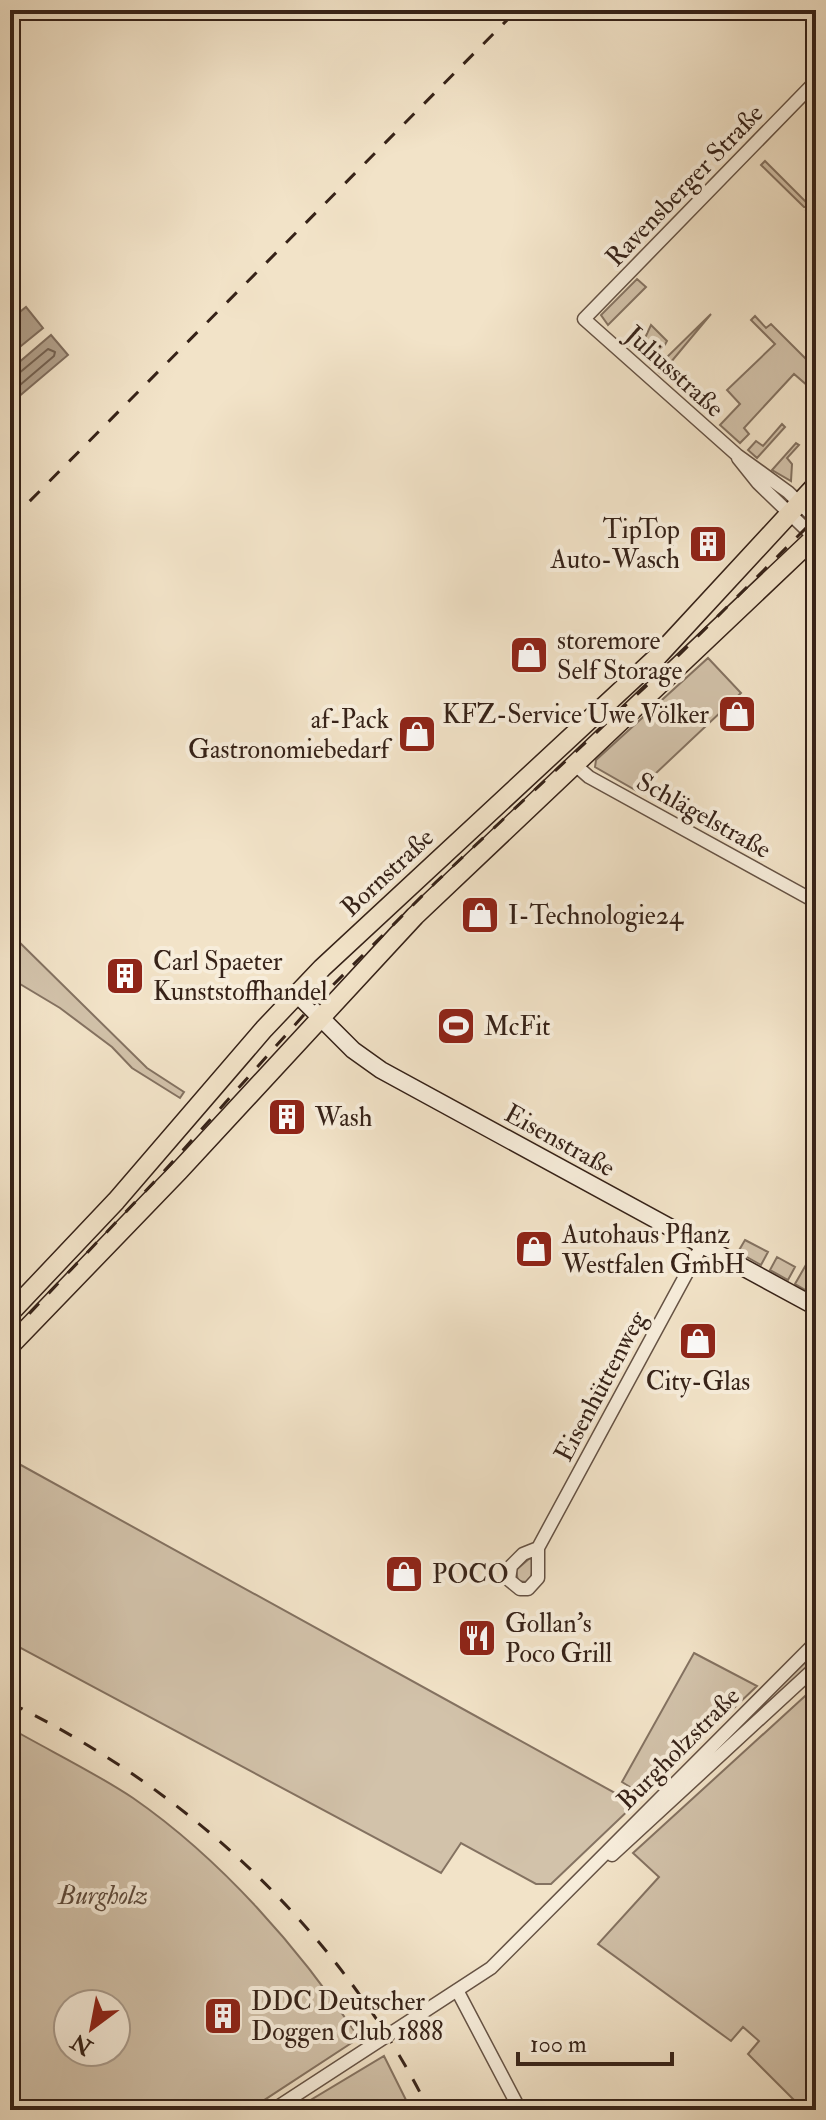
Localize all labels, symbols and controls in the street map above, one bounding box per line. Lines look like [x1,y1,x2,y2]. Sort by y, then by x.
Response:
street label: Ravensberger Straße [599,98,770,274]
street label: Juliusstraße [618,318,730,425]
place label: TipTop Auto-Wasch [549,514,680,576]
building icon: TipTop Auto-Wasch [687,523,729,565]
place label: storemore Self Storage [557,625,682,687]
shop icon: storemore Self Storage [508,634,550,676]
shop icon: KFZ-Service Uwe Völker [716,693,758,735]
place label: KFZ-Service Uwe Völker [442,699,709,731]
place label: af-Pack Gastronomiebedarf [188,704,393,766]
shop icon: af-Pack Gastronomiebedarf [396,713,438,755]
street label: Schlägelstraße [631,766,776,866]
street label: Bornstraße [335,822,441,924]
shop icon: I-Technologie24 [459,894,501,936]
place label: I-Technologie24 [508,900,684,932]
place label: Carl Spaeter Kunststoffhandel [153,946,328,1008]
building icon: Carl Spaeter Kunststoffhandel [104,955,146,997]
sports icon: McFit [435,1005,477,1047]
place label: McFit [484,1011,550,1043]
building icon: Wash [266,1096,308,1138]
street label: Eisenstraße [499,1097,620,1184]
place label: Wash [314,1102,373,1134]
place label: Autohaus Pflanz Westfalen GmbH [561,1219,745,1281]
shop icon: Autohaus Pflanz Westfalen GmbH [513,1228,555,1270]
street label: Eisenhüttenweg [548,1305,655,1467]
shop icon: City-Glas [677,1320,719,1362]
place label: City-Glas [646,1366,750,1398]
shop icon: POCO [383,1553,425,1595]
place label: POCO [432,1559,509,1591]
place label: Gollan's Poco Grill [505,1608,612,1670]
restaurant icon: Gollan's Poco Grill [456,1617,498,1659]
street label: Burgholzstraße [611,1680,747,1817]
park label: Burgholz [56,1880,148,1912]
place label: DDC Deutscher Doggen Club 1888 [251,1986,443,2048]
north arrow [52,1988,132,2068]
building icon: DDC Deutscher Doggen Club 1888 [202,1995,244,2037]
scale bar [518,2016,672,2066]
text: N [66,2027,99,2062]
text: 100 m [530,2029,587,2060]

